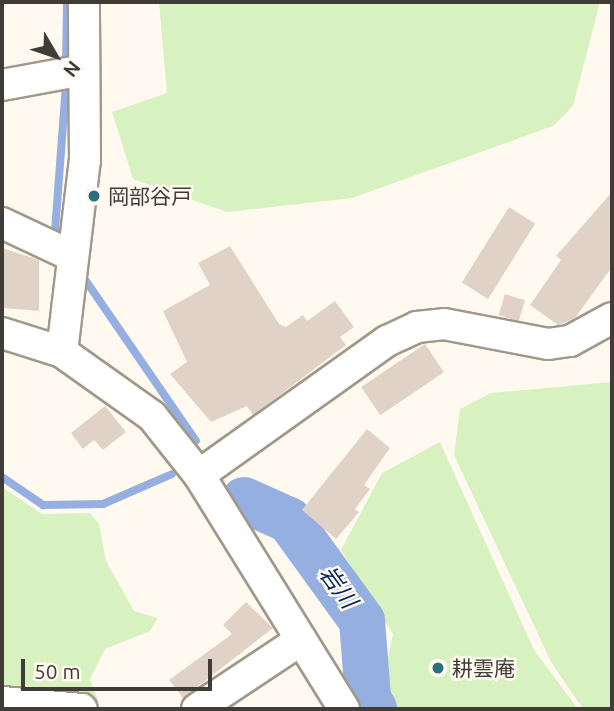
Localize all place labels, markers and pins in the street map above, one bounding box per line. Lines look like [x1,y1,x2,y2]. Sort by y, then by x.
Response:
place label: 岡部谷戸 [108,183,192,209]
marker: 岡部谷戸 [86,188,102,204]
place label: 耕雲庵 [452,655,515,681]
marker: 耕雲庵 [430,660,446,676]

